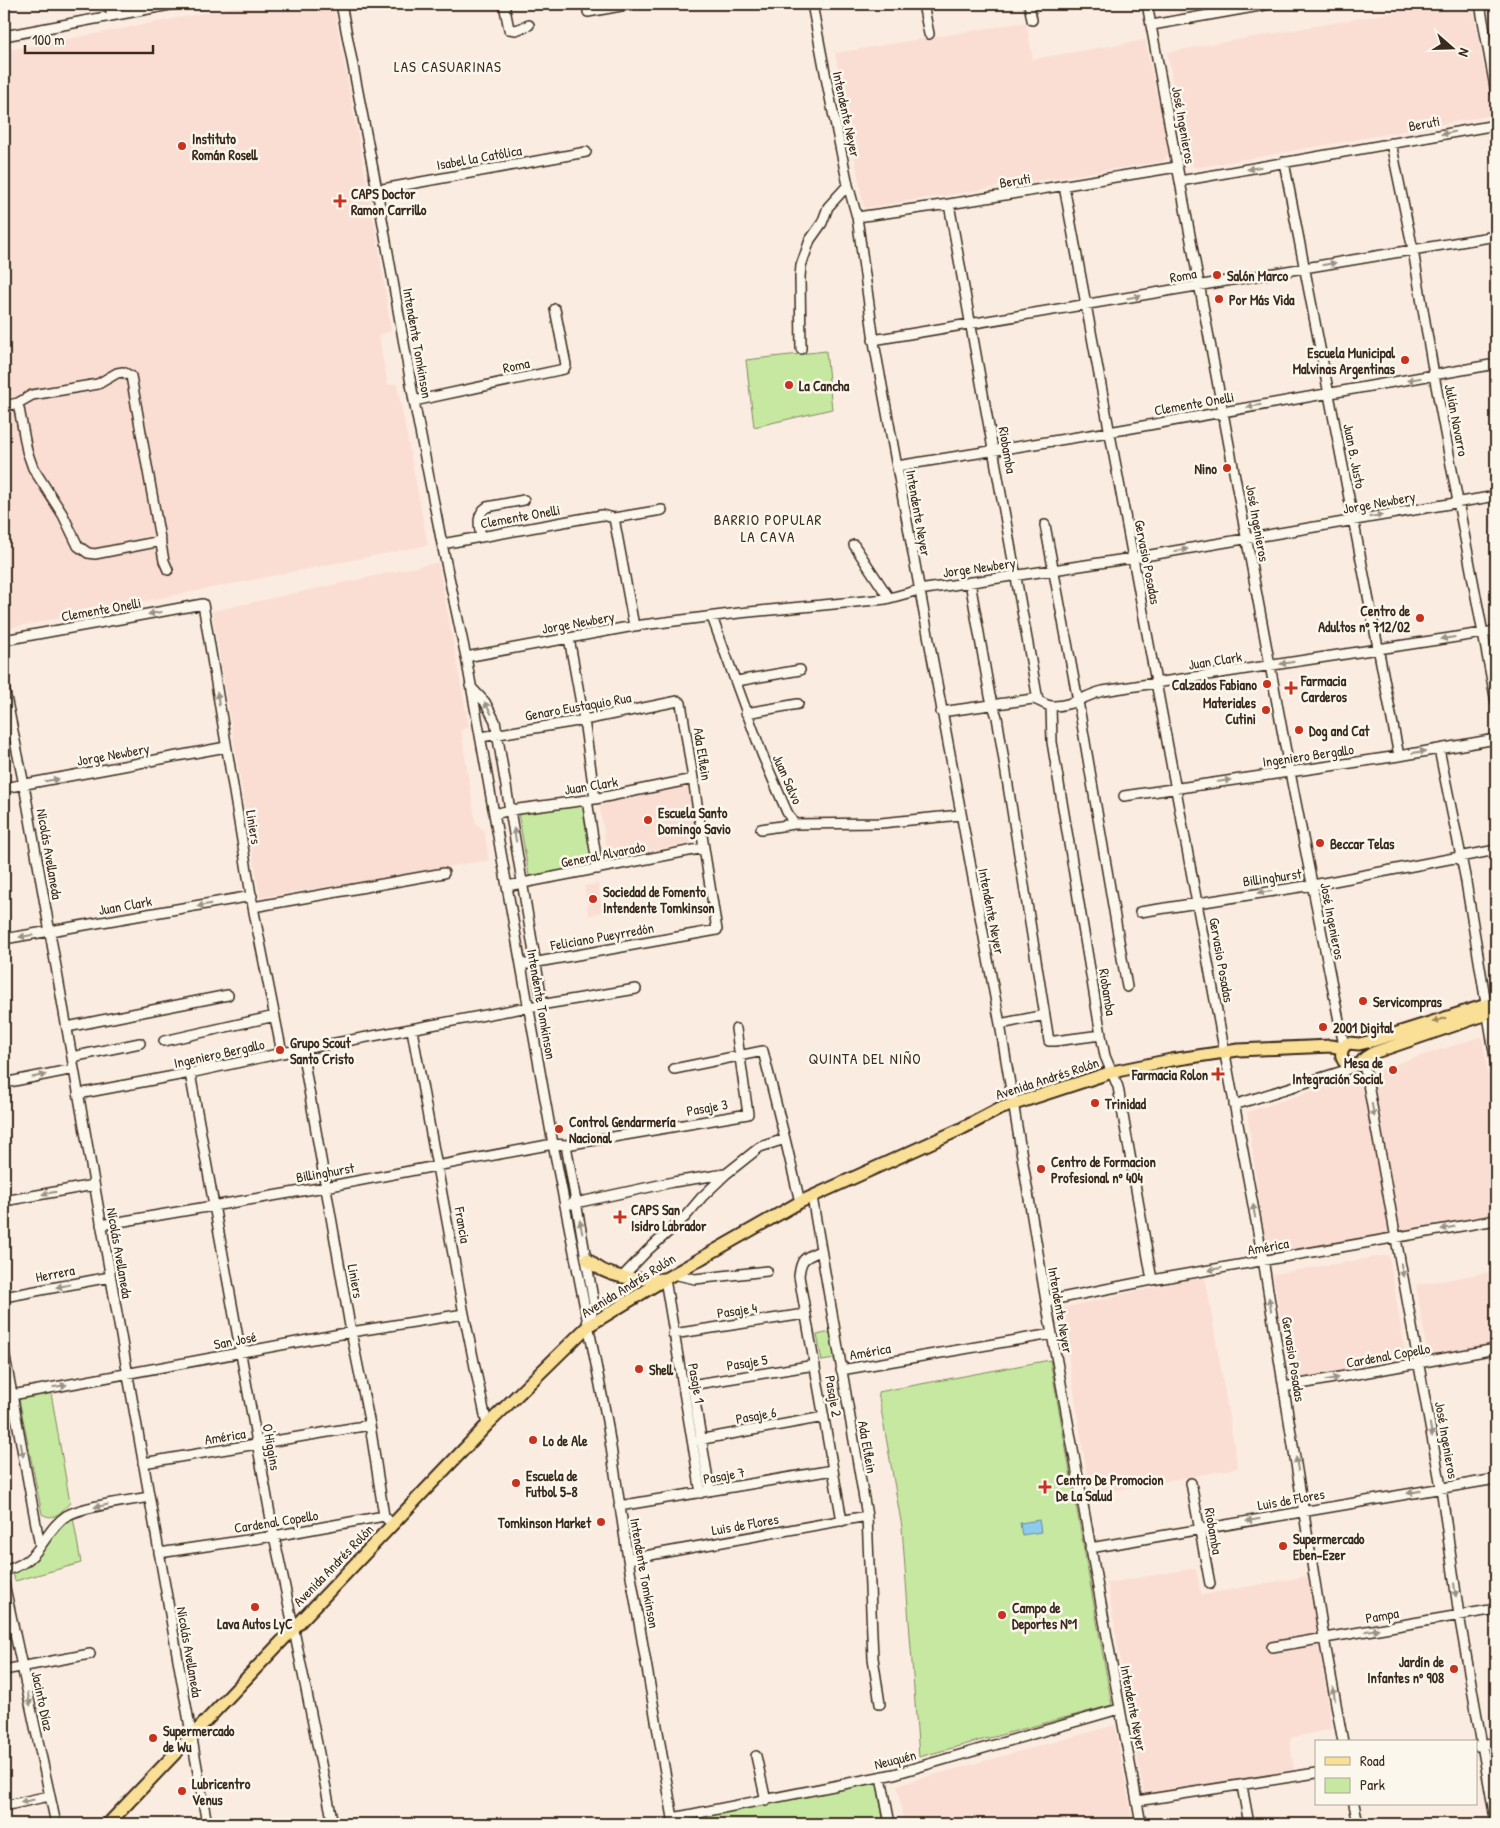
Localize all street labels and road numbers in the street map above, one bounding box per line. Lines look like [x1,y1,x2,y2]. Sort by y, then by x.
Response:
street label: Intendente Neyer [828,69,865,159]
street label: José Ingenieros [1167,85,1200,165]
street label: Beruti [1407,111,1441,135]
street label: Isabel la Católica [435,140,524,174]
street label: Beruti [998,168,1032,192]
street label: Roma [1168,263,1198,287]
street label: Intendente Tomkinson [399,286,437,400]
street label: Roma [501,353,532,377]
street label: Julián Navarro [1441,382,1473,458]
street label: Clemente Onelli [1153,387,1235,419]
street label: Juan B. Justo [1339,422,1371,490]
street label: Riobamba [995,425,1022,475]
street label: Intendente Neyer [901,468,936,558]
street label: José Ingenieros [1241,483,1274,563]
street label: Jorge Newbery [1341,486,1417,519]
street label: Clemente Onelli [479,500,561,532]
street label: Gervasio Posadas [1130,518,1166,606]
street label: Jorge Newbery [941,552,1017,583]
street label: Clemente Onelli [60,593,142,625]
street label: Jorge Newbery [540,606,616,639]
street label: Juan Clark [1187,646,1243,674]
street label: Genaro Eustaquio Rua [523,687,633,726]
street label: Ada Elflein [689,726,717,782]
street label: Jorge Newbery [75,738,151,771]
street label: Ingeniero Bergallo [1261,739,1355,772]
street label: Juan Salvo [769,751,808,807]
street label: Juan Clark [563,771,619,799]
street label: Nicolás Avellaneda [33,807,67,901]
street label: Liniers [242,809,266,845]
street label: General Alvarado [559,836,647,871]
street label: Billinghurst [1241,863,1303,892]
street label: Intendente Neyer [973,866,1010,956]
street label: José Ingenieros [1315,881,1350,961]
street label: Juan Clark [97,891,153,919]
street label: Gervasio Posadas [1205,916,1239,1004]
street label: Feliciano Pueyrredón [548,918,655,956]
street label: Intendente Tomkinson [523,947,561,1061]
street label: Riobamba [1095,967,1121,1017]
street label: Ingeniero Bergallo [172,1034,267,1073]
street label: Avenida Andrés Rolón [993,1052,1101,1104]
street label: Pasaje 3 [685,1094,729,1121]
street label: Billinghurst [294,1157,356,1187]
street label: Francia [450,1204,476,1245]
street label: Nicolás Avellaneda [103,1206,137,1300]
street label: América [1246,1233,1291,1259]
street label: Avenida Andrés Rolón [577,1248,679,1322]
street label: Herrera [34,1260,77,1286]
street label: Liniers [344,1263,368,1299]
street label: Intendente Neyer [1043,1265,1078,1355]
street label: Pasaje 4 [716,1298,758,1323]
street label: Gervasio Posadas [1278,1315,1310,1403]
street label: San José [212,1326,258,1353]
street label: América [848,1338,893,1364]
street label: Cardenal Copello [1345,1338,1432,1373]
street label: Pasaje 5 [725,1349,769,1376]
street label: Pasaje 1 [683,1362,710,1405]
street label: Pasaje 2 [820,1374,847,1419]
street label: José Ingenieros [1430,1400,1463,1480]
street label: Pasaje 6 [734,1402,778,1429]
street label: Ada Elflein [854,1419,882,1475]
street label: O'Higgins [258,1422,285,1472]
street label: América [203,1423,247,1449]
street label: Pasaje 7 [702,1462,747,1489]
street label: Luis de Flores [1256,1484,1326,1514]
street label: Cardenal Copello [233,1505,320,1538]
street label: Riobamba [1201,1506,1228,1556]
street label: Luis de Flores [710,1509,780,1539]
street label: Intendente Tomkinson [626,1516,664,1630]
street label: Avenida Andrés Rolón [289,1520,377,1610]
street label: Pampa [1364,1603,1401,1628]
street label: Nicolás Avellaneda [173,1605,207,1699]
street label: Intendente Neyer [1115,1663,1152,1753]
street label: Jacinto Díaz [27,1669,59,1733]
street label: Neuquén [872,1745,918,1774]

